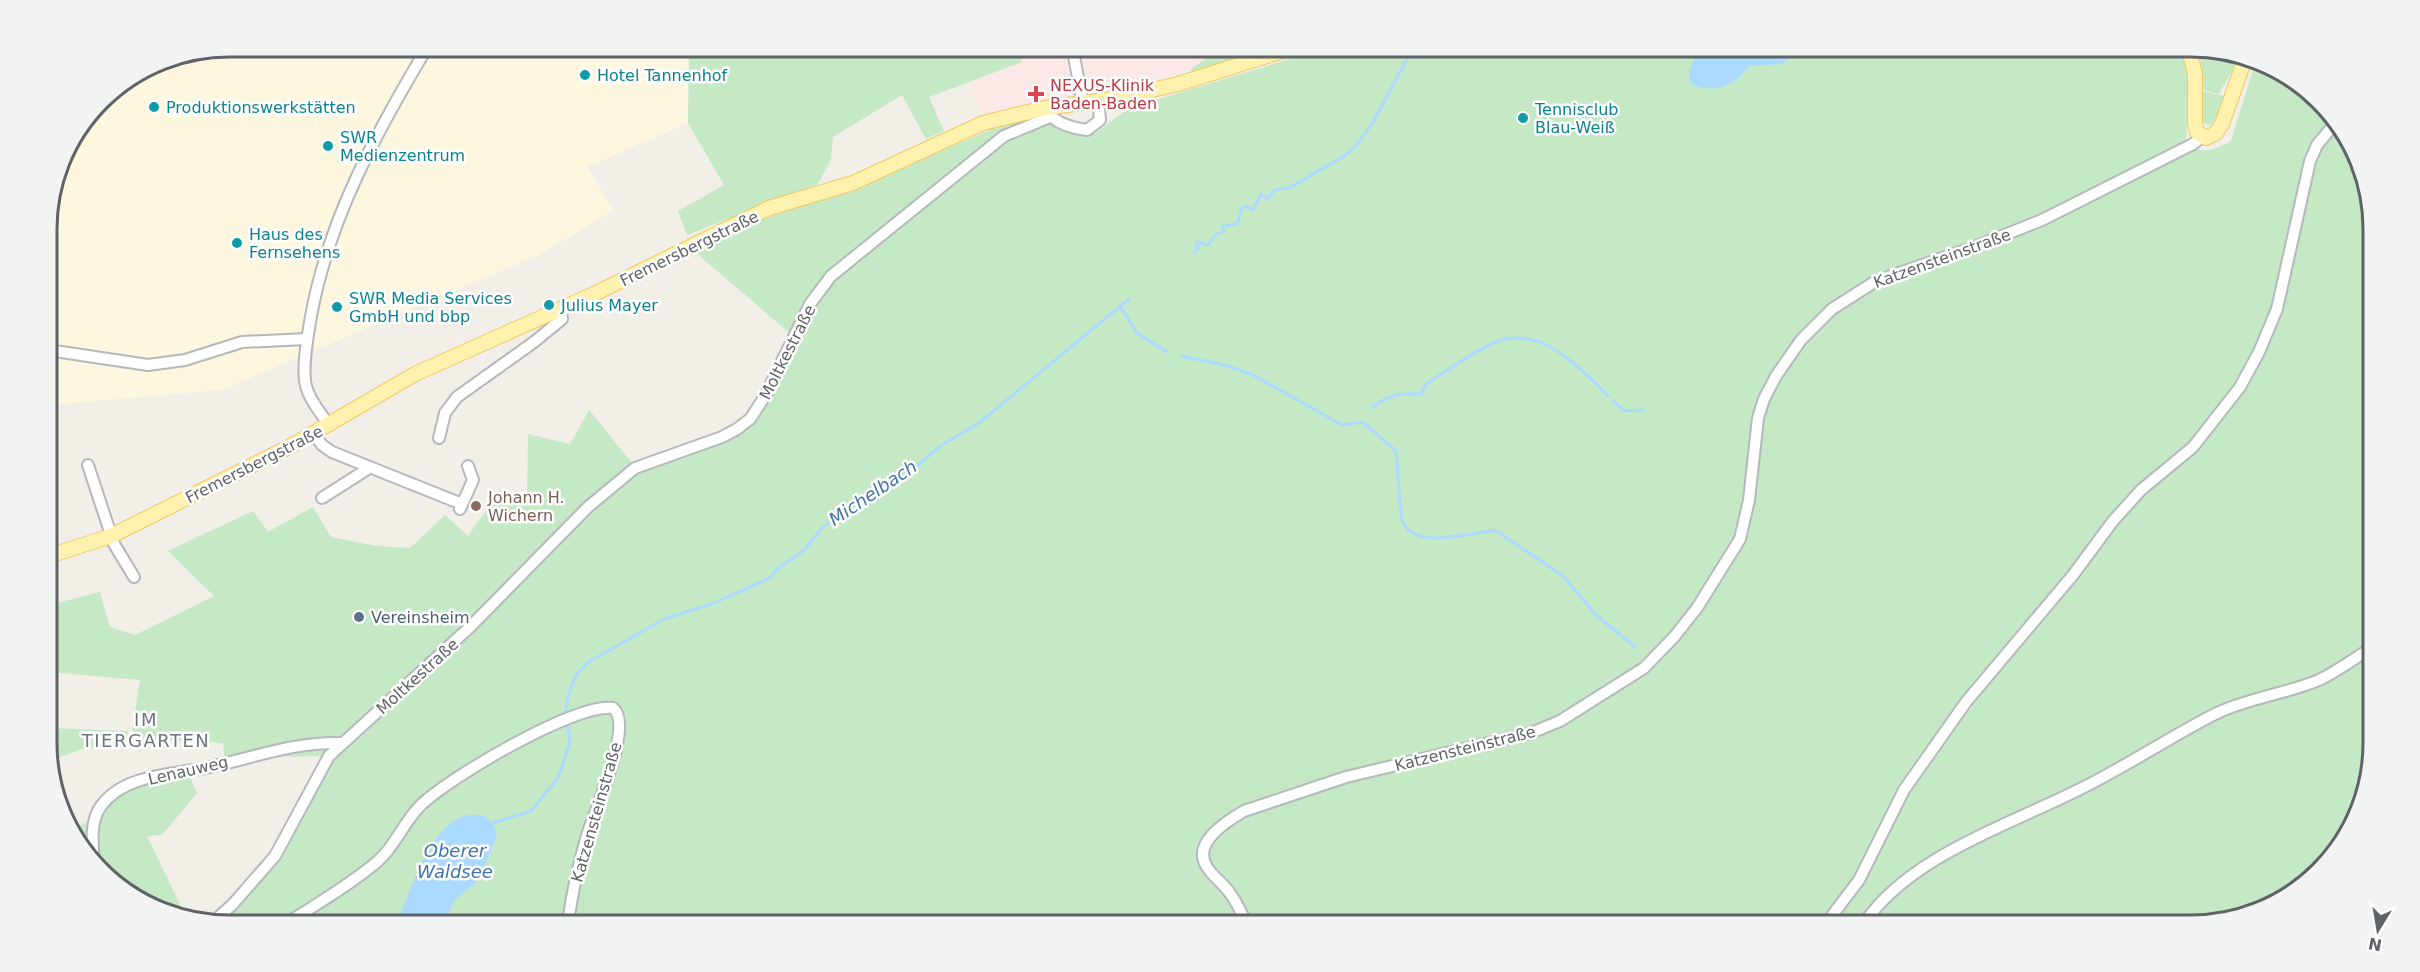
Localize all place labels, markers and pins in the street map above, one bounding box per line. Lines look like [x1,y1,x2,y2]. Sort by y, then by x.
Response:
place label: Hotel Tannenhof [597,66,728,85]
marker: Hotel Tannenhof [578,68,592,82]
place label: NEXUS-Klinik Baden-Baden [1050,76,1157,113]
marker: NEXUS-Klinik Baden-Baden [1027,85,1045,103]
place label: Produktionswerkstätten [166,98,356,117]
marker: Produktionswerkstätten [147,100,161,114]
place label: Tennisclub Blau-Weiß [1534,100,1619,137]
marker: Tennisclub Blau-Weiß [1516,111,1530,125]
place label: SWR Medienzentrum [340,128,465,165]
marker: SWR Medienzentrum [321,139,335,153]
place label: Haus des Fernsehens [249,225,340,262]
marker: Haus des Fernsehens [230,236,244,250]
place label: SWR Media Services GmbH und bbp [349,289,512,326]
place label: Julius Mayer [560,296,658,315]
marker: Julius Mayer [542,298,556,312]
marker: SWR Media Services GmbH und bbp [330,300,344,314]
place label: Johann H. Wichern [487,488,565,525]
marker: Johann H. Wichern [469,499,483,513]
place label: Vereinsheim [371,608,470,627]
marker: Vereinsheim [352,610,366,624]

